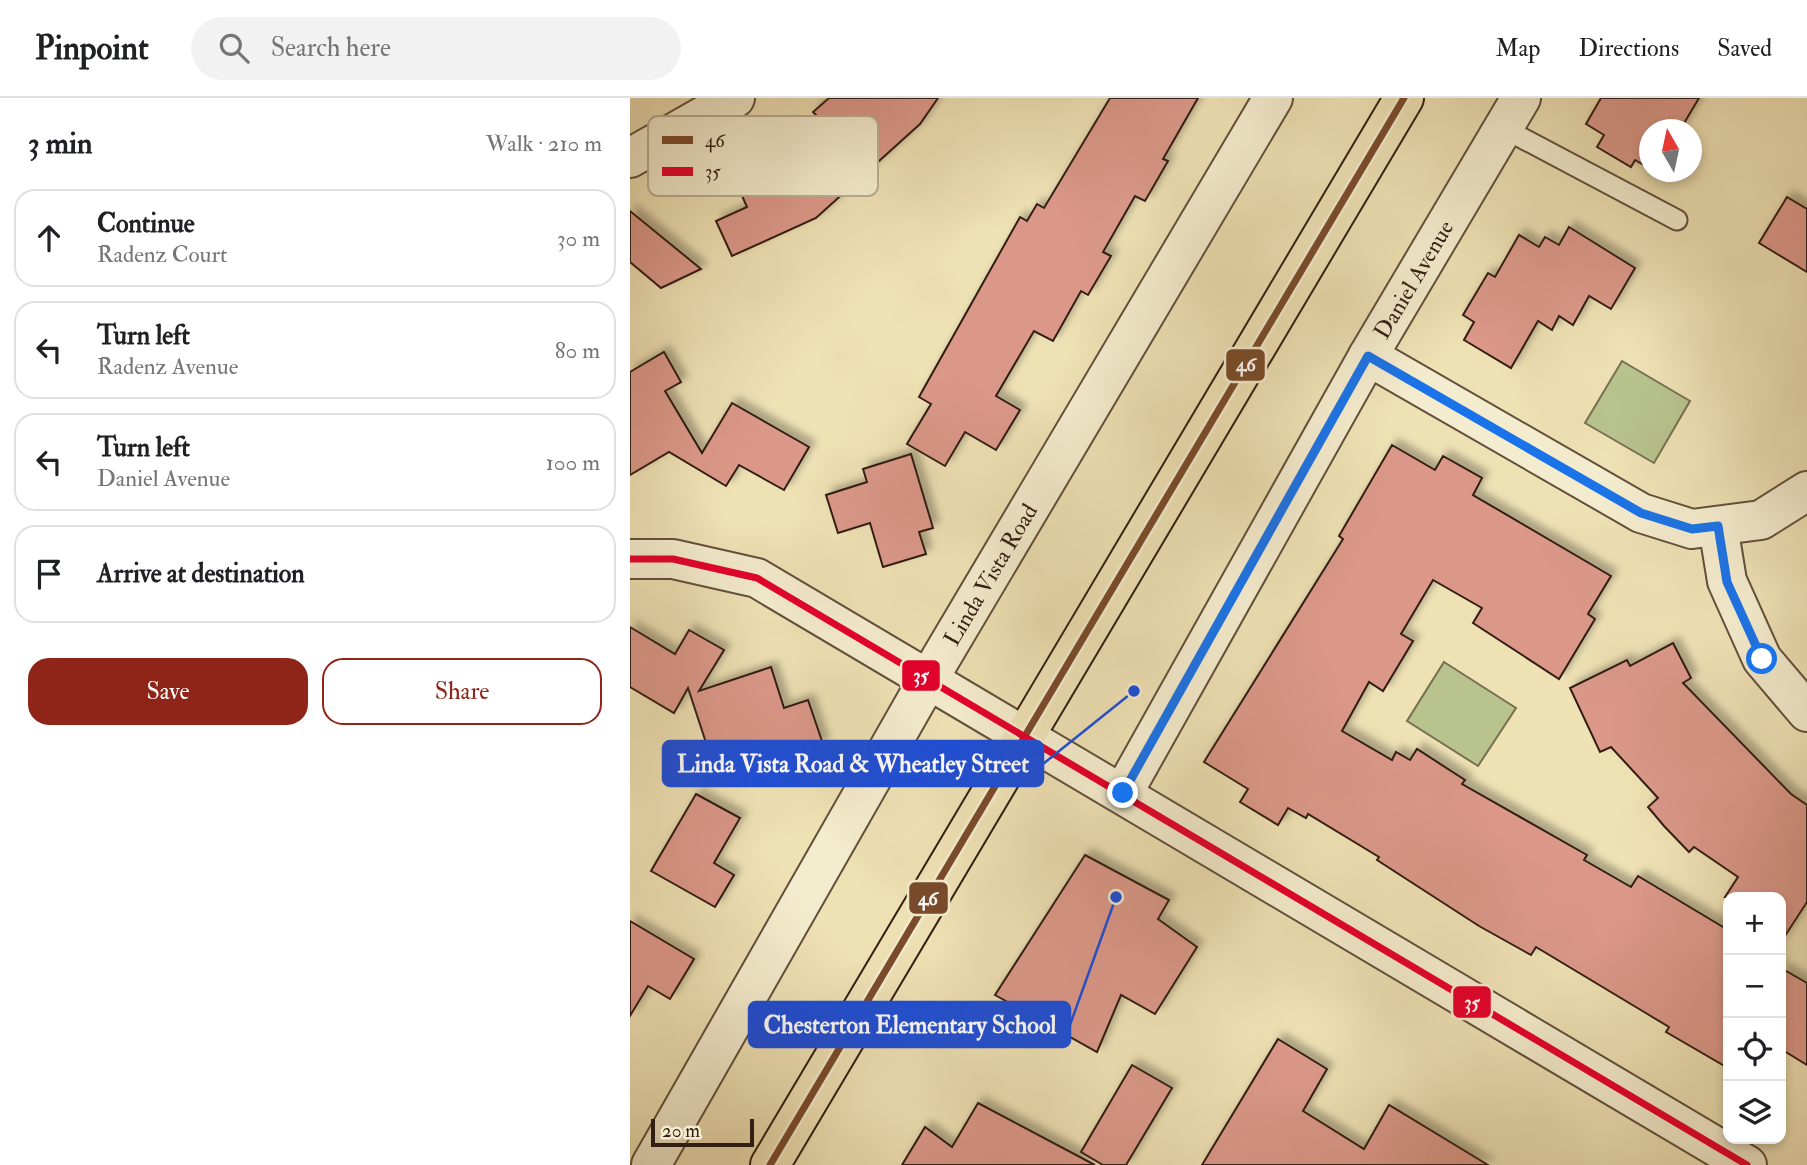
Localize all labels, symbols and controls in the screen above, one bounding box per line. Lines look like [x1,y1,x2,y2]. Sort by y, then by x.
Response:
search box [191,17,681,80]
text: Pinpoint [35,28,149,69]
icon: search [215,29,253,67]
text: Search here [271,32,391,64]
text: Map [1495,33,1540,64]
text: Directions [1578,33,1679,64]
text: Saved [1717,33,1772,64]
legend [648,116,878,196]
north arrow [1639,119,1702,182]
text: 3 min [28,125,93,162]
text: Walk · 210 m [486,129,602,158]
text: 46 [705,129,726,153]
text: 35 [705,160,721,184]
text: Continue [97,208,195,240]
street label: Daniel Avenue [1367,214,1460,344]
icon: ahead [30,219,68,257]
text: 30 m [557,224,600,253]
text: Radenz Court [97,240,228,269]
text: Turn left [97,320,190,352]
icon: left [30,331,68,369]
text: 80 m [555,336,600,365]
line badge: 46 [1225,348,1266,382]
text: Radenz Avenue [97,352,238,381]
text: 46 [1235,353,1257,377]
text: Turn left [97,432,190,464]
icon: left [30,443,68,481]
text: 100 m [546,448,600,477]
text: Daniel Avenue [97,464,230,493]
street label: Linda Vista Road [937,498,1044,651]
icon: arrive [30,555,68,593]
text: Arrive at destination [97,558,305,590]
route start [1746,643,1777,674]
button: Save [28,658,308,725]
button: Share [322,658,602,725]
line badge: 35 [901,659,941,692]
text: 35 [913,664,929,688]
callout: Linda Vista Road & Wheatley Street [663,741,1043,786]
text: Linda Vista Road & Wheatley Street [677,749,1029,780]
route end [1107,777,1138,808]
line badge: 46 [908,881,949,915]
text: 46 [917,887,939,911]
map controls [1723,892,1786,1144]
button: + [1723,892,1786,955]
button: − [1723,955,1786,1018]
line badge: 35 [1452,985,1492,1019]
text: 35 [1464,991,1480,1015]
callout: Chesterton Elementary School [749,1002,1070,1047]
text: Chesterton Elementary School [764,1010,1057,1041]
button: locate [1723,1018,1786,1081]
button: layers [1723,1081,1786,1144]
scale bar [651,1116,754,1148]
text: 20 m [662,1119,700,1143]

